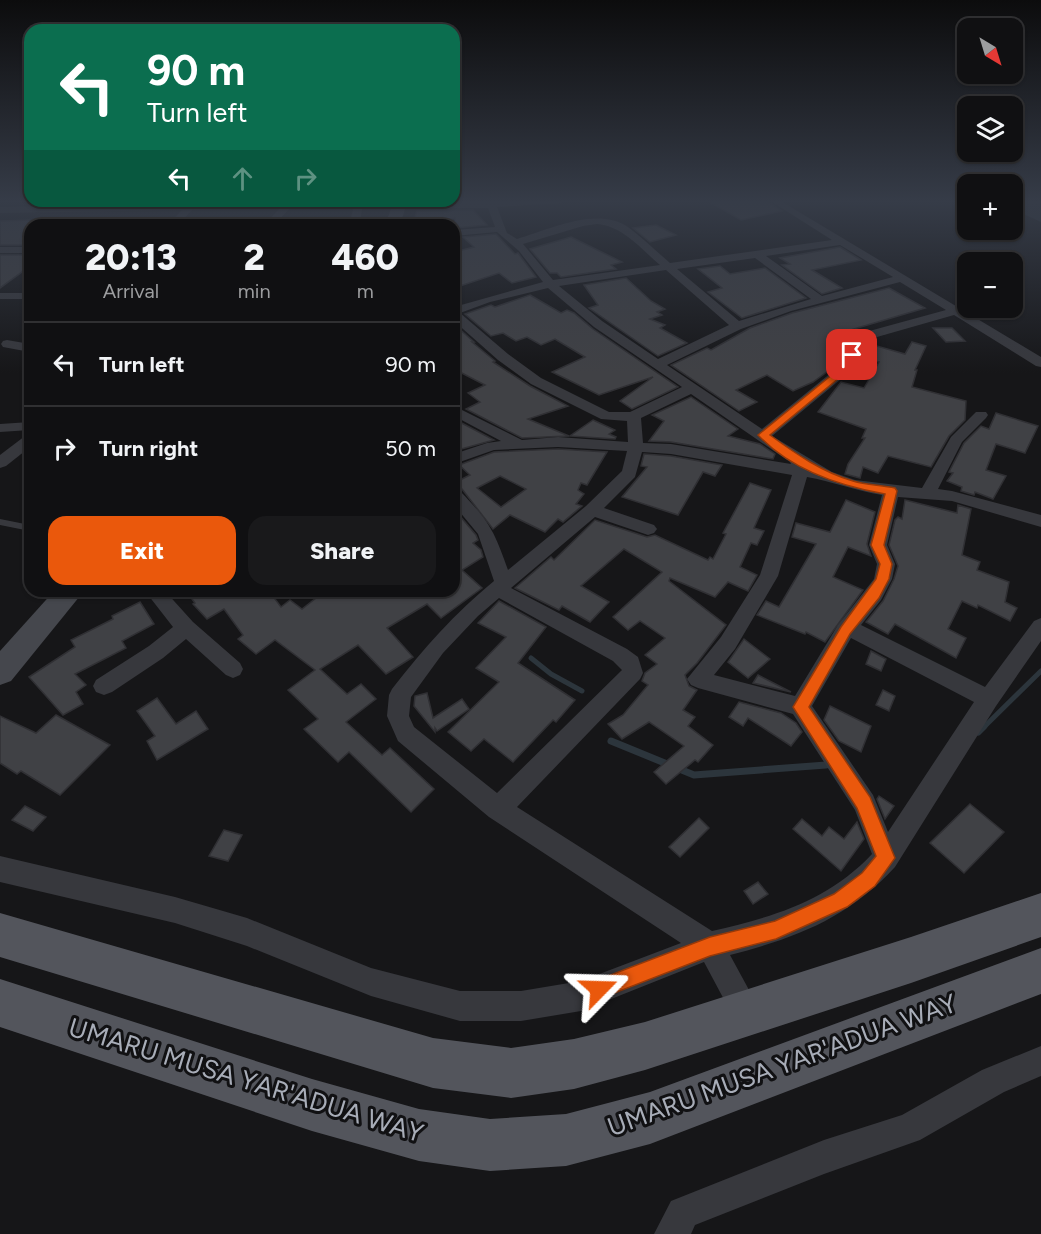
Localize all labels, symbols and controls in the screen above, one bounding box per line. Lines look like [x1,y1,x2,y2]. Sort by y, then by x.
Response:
north arrow [957,18,1023,84]
map controls [957,18,1023,318]
text: 90 m [147,45,245,96]
icon: left [48,48,126,126]
text: Turn left [147,96,247,129]
button: layers [957,96,1023,162]
icon: left [163,162,196,195]
icon: ahead [226,162,259,195]
icon: right [289,162,322,195]
button: + [957,174,1023,240]
text: 20:13 [85,236,177,279]
text: 2 [244,236,265,279]
text: 460 [331,236,399,279]
button: − [957,252,1023,318]
text: Arrival [103,279,159,303]
text: min [238,279,271,303]
text: m [357,279,374,303]
pin [826,329,877,380]
icon: arrive [835,338,868,371]
icon: left [48,348,81,381]
text: Turn left [99,351,185,378]
text: 90 m [385,351,436,378]
icon: right [48,432,81,465]
text: Turn right [99,435,198,462]
text: 50 m [385,435,436,462]
button: Exit [48,516,236,585]
button: Share [248,516,436,585]
position arrow [567,957,631,1021]
street label: UMARU MUSA YAR'ADUA WAY [603,987,961,1143]
street label: UMARU MUSA YAR'ADUA WAY [65,1011,428,1149]

